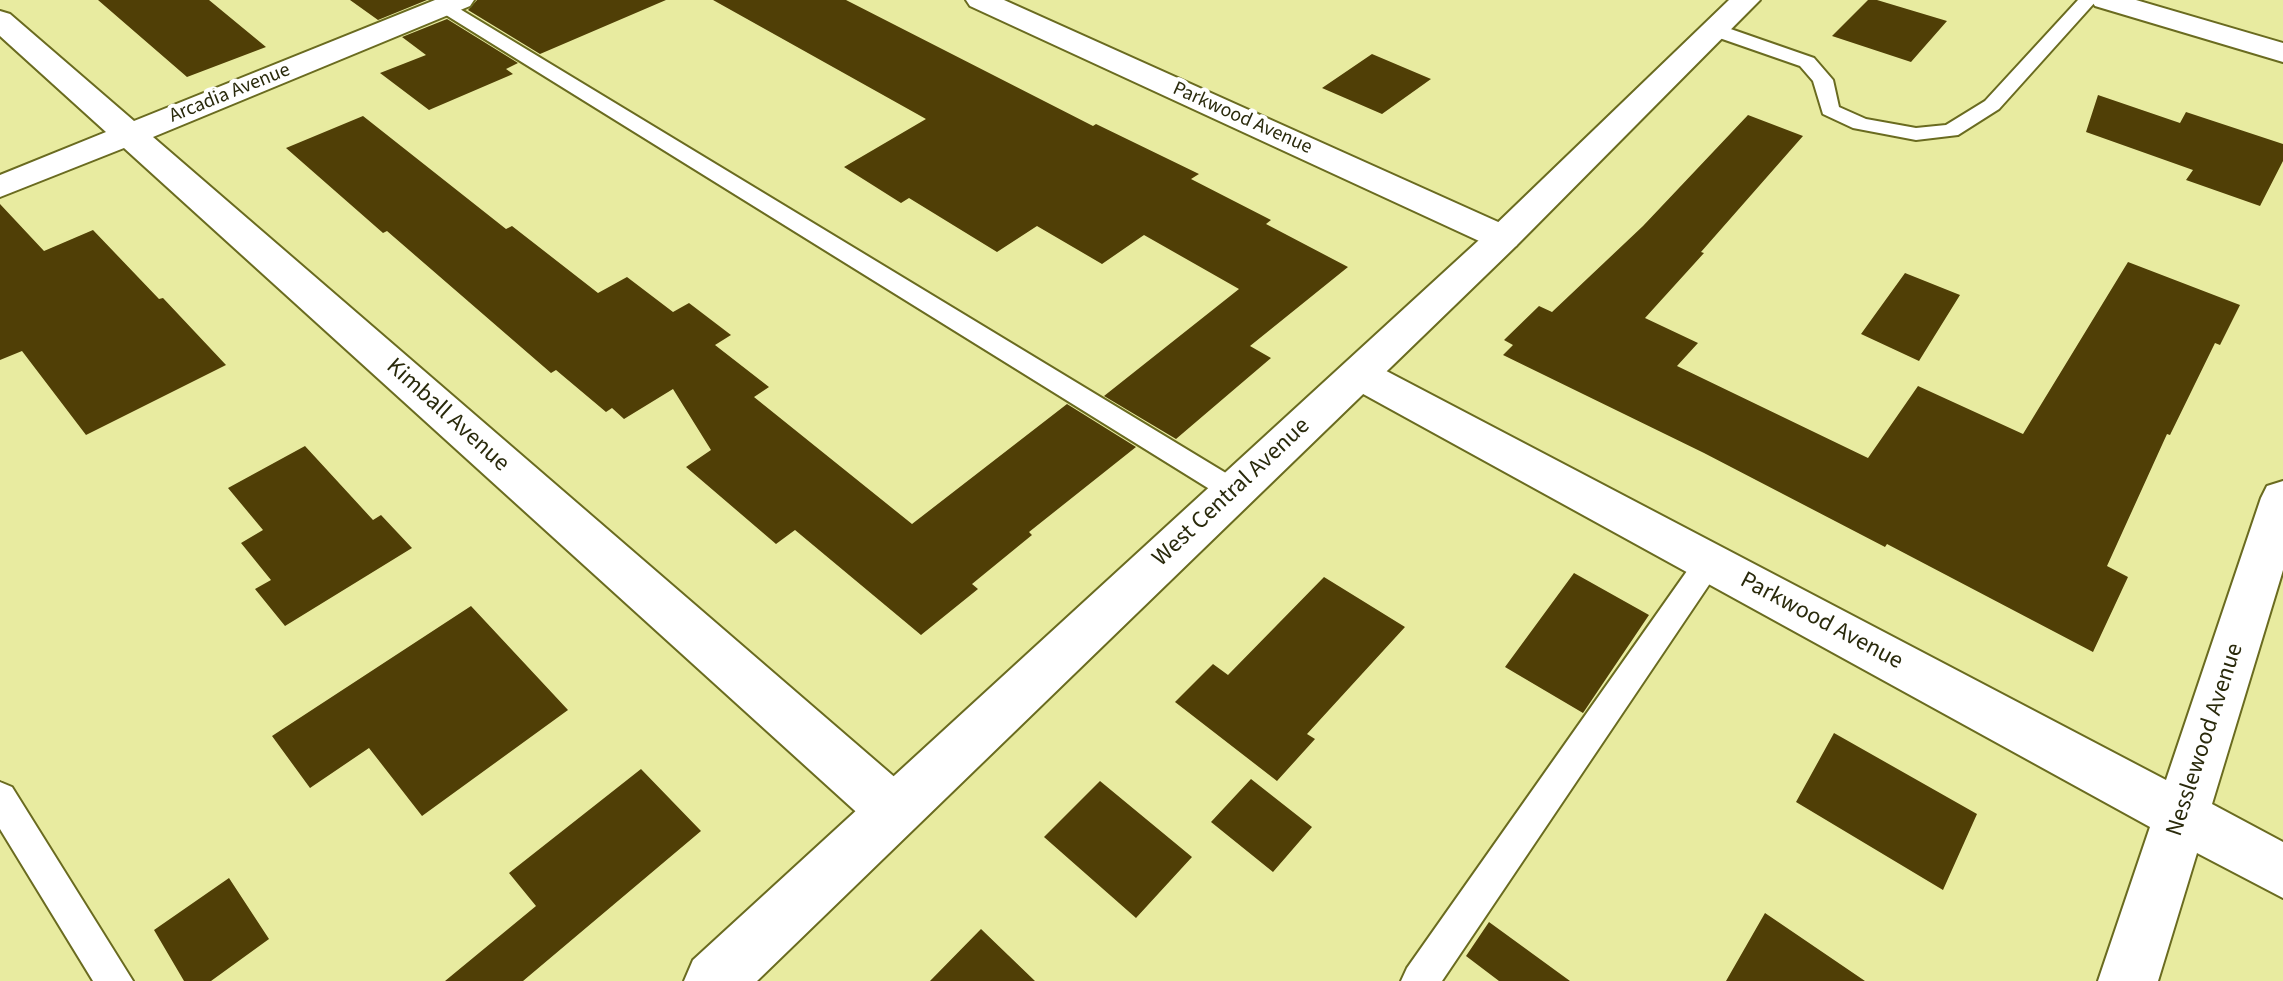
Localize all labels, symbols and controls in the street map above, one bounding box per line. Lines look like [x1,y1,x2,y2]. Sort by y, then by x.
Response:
street label: Arcadia Avenue [166,59,294,129]
street label: Parkwood Avenue [1169,78,1315,160]
street label: Kimball Avenue [379,353,515,479]
street label: West Central Avenue [1147,413,1317,573]
street label: Parkwood Avenue [1735,567,1907,677]
street label: Nesslewood Avenue [2161,640,2251,840]

